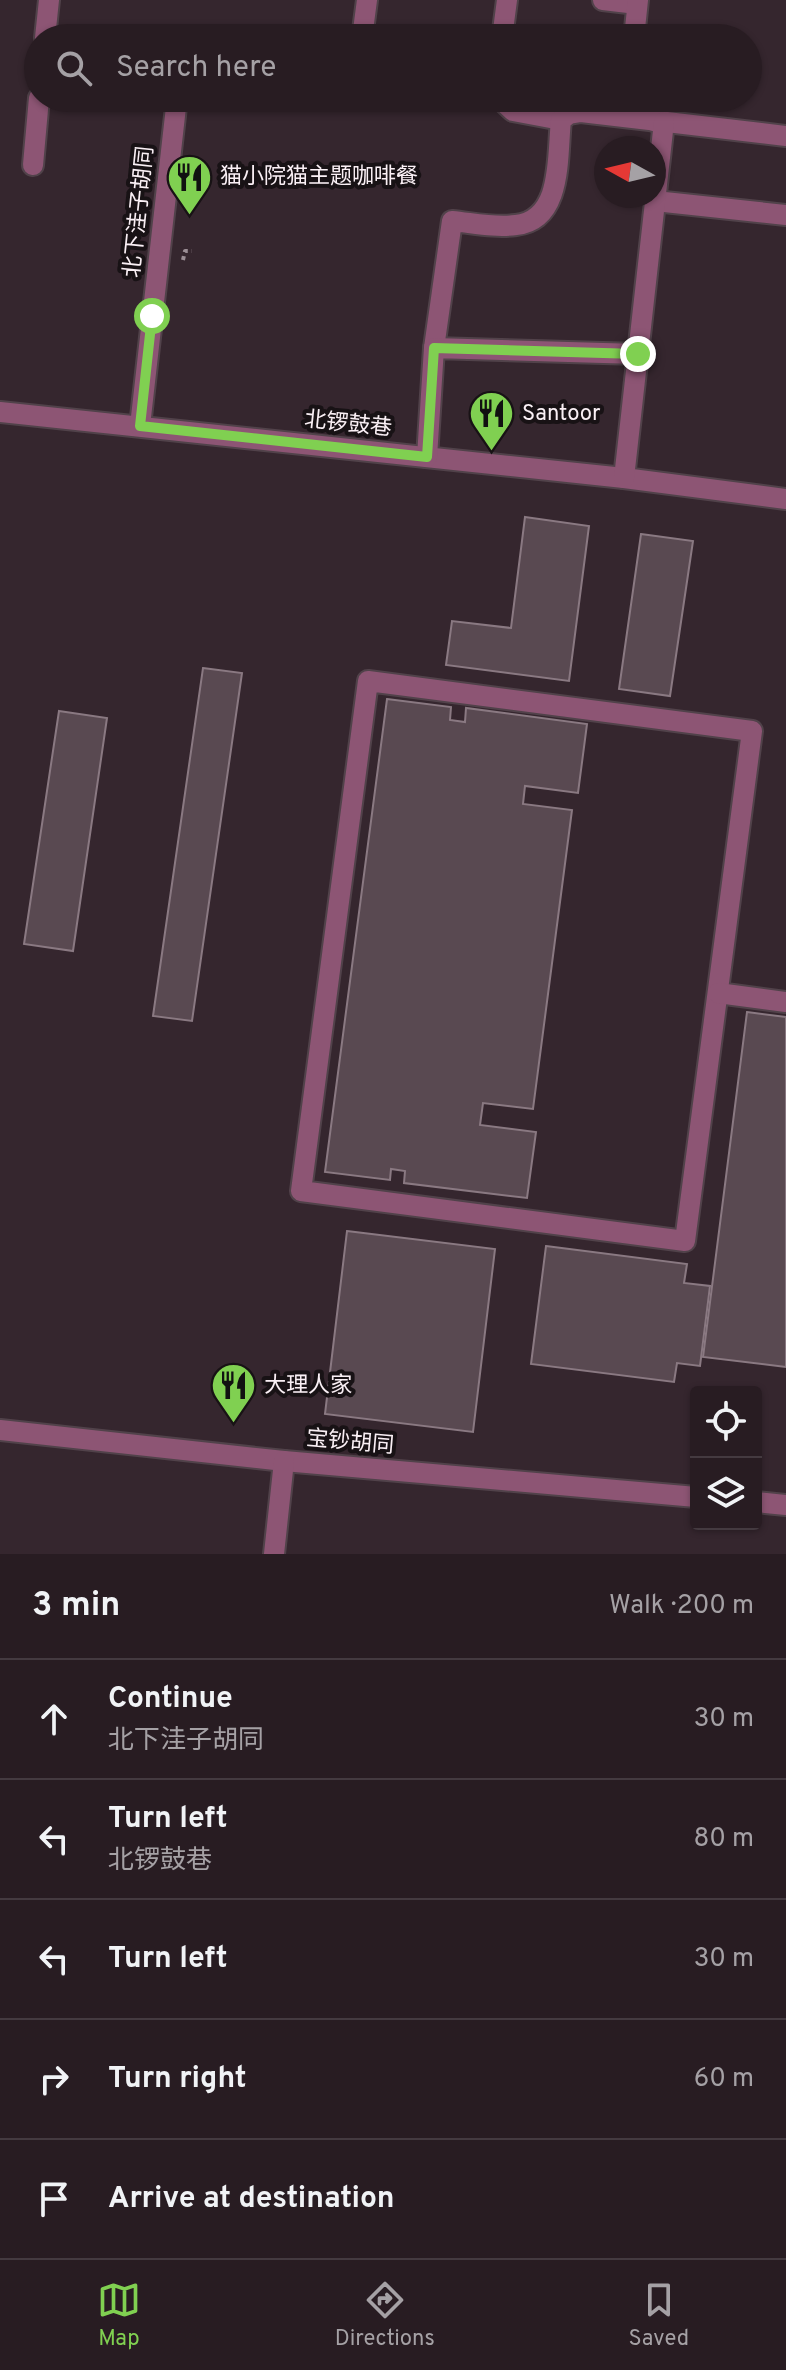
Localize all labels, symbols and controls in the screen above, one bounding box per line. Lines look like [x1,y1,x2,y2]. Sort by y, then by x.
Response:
search box [24,24,762,112]
icon: search [52,46,96,90]
text: Search here [116,50,276,87]
north arrow [594,136,666,208]
street label: 北下洼子胡同 [120,145,160,279]
restaurant icon: 猫小院猫主题咖啡·餐 [165,153,213,216]
place label: 猫小院猫主题咖啡·餐 [220,164,418,191]
route start [134,298,170,334]
route end [620,336,656,372]
restaurant icon: Santoor [467,390,515,453]
place label: Santoor [522,401,601,428]
street label: 北锣鼓巷 [303,407,393,443]
restaurant icon: 大理人家 [209,1362,257,1425]
place label: 大理人家 [264,1373,352,1400]
map controls [690,1386,762,1530]
button: locate [690,1386,762,1458]
street label: 宝钞胡同 [305,1426,395,1460]
button: layers [690,1458,762,1530]
text: 3 min [32,1585,120,1628]
text: Walk · 200 m [609,1590,754,1623]
text: Continue [108,1681,233,1718]
icon: ahead [32,1697,76,1741]
text: 30 m [694,1703,754,1736]
text: 北下洼子胡同 [108,1725,264,1758]
text: Turn left [108,1801,228,1838]
icon: left [32,1817,76,1861]
text: 80 m [694,1823,754,1856]
text: 北锣鼓巷 [108,1845,212,1878]
icon: left [32,1937,76,1981]
text: Turn left [108,1941,228,1978]
text: 30 m [694,1943,754,1976]
icon: right [32,2057,76,2101]
text: Turn right [108,2061,246,2098]
text: 60 m [694,2063,754,2096]
icon: arrive [32,2177,76,2221]
text: Arrive at destination [108,2181,394,2218]
tab: Map [97,2278,141,2353]
tab: Directions [335,2278,435,2353]
tab: Saved [629,2278,689,2353]

